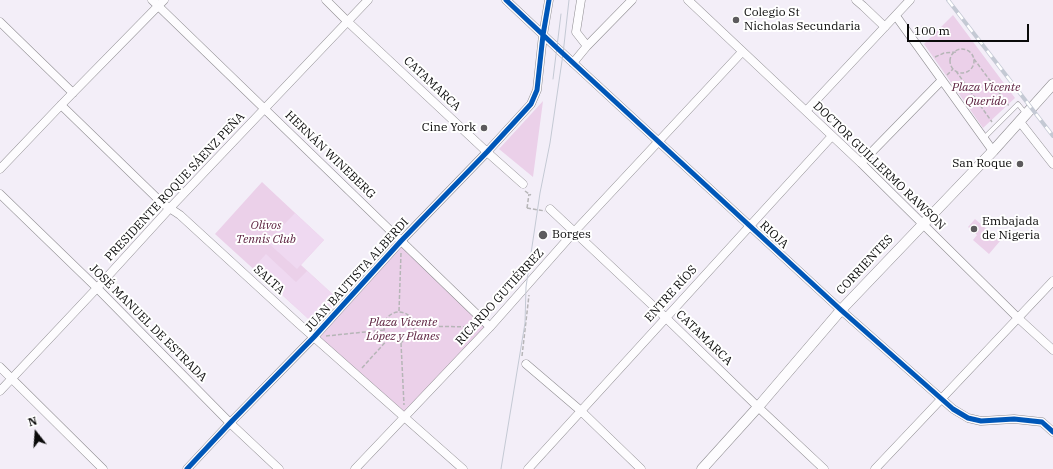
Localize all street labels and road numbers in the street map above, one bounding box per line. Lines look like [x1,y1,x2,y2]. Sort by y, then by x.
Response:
street label: CATAMARCA [400,54,464,114]
street label: DOCTOR GUILLERMO RAWSON [810,99,948,233]
street label: HERNÁN WINEBERG [282,108,378,202]
street label: PRESIDENTE ROQUE SÁENZ PEÑA [102,110,248,264]
street label: JUAN BAUTISTA ALBERDI [302,215,412,335]
street label: RIOJA [757,218,791,252]
street label: CORRIENTES [834,232,896,298]
street label: RICARDO GUTIÉRREZ [453,246,547,348]
street label: JOSÉ MANUEL DE ESTRADA [86,261,210,385]
street label: SALTA [250,262,288,298]
street label: ENTRE RÍOS [642,263,700,325]
street label: CATAMARCA [673,307,735,369]

